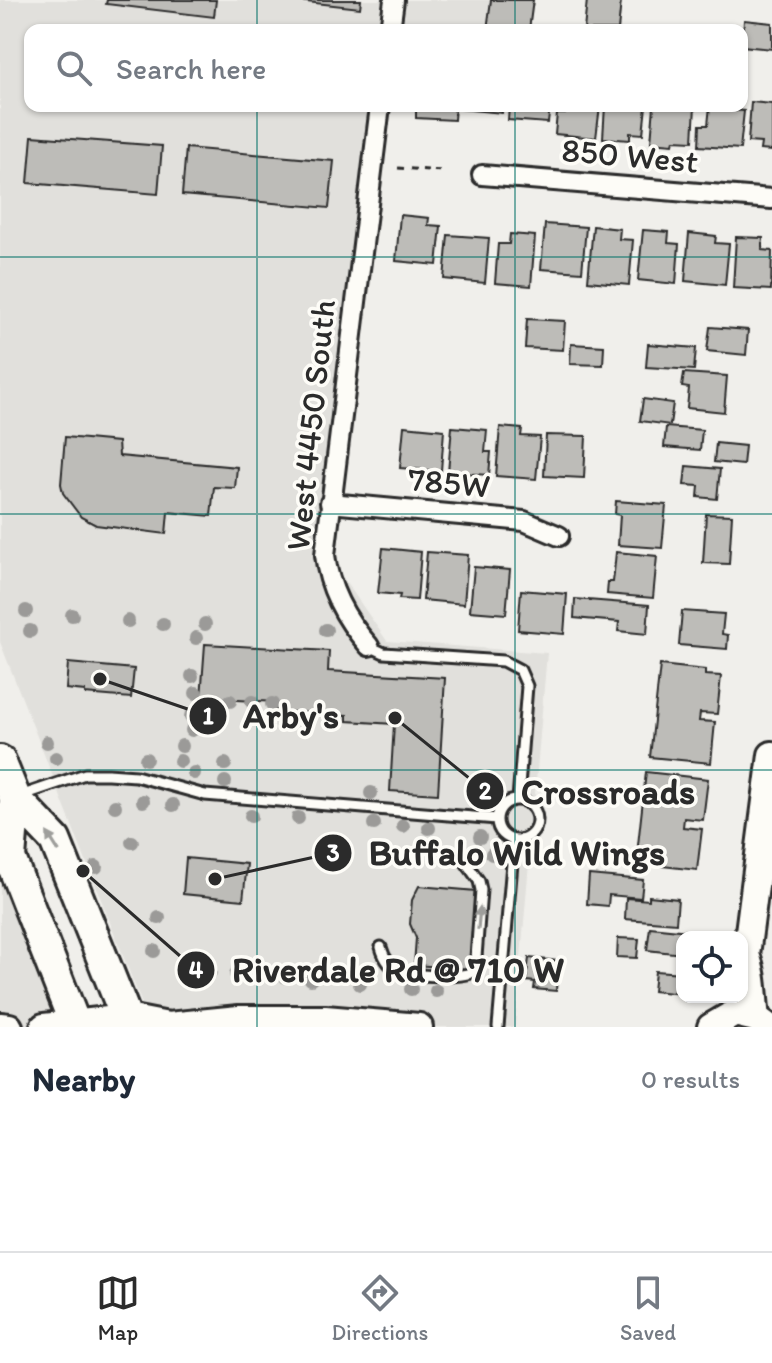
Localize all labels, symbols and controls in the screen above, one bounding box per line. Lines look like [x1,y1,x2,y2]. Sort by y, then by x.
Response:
search box [24,24,748,112]
icon: search [52,46,96,90]
text: Search here [116,50,266,87]
street label: 850 West [560,129,700,182]
street label: West 4450 South [277,298,344,553]
street label: 785W [406,458,492,507]
callout: Arby's [188,686,355,746]
text: Arby's [243,694,339,737]
text: 1 [202,701,214,730]
callout: Crossroads [465,761,711,821]
text: Crossroads [521,770,695,813]
text: 2 [479,776,492,805]
callout: Buffalo Wild Wings [313,823,681,883]
one-way arrow [46,831,61,854]
text: Buffalo Wild Wings [369,831,665,874]
text: 3 [326,838,340,867]
one-way arrow [473,905,486,930]
map controls [676,931,748,1003]
button: locate [676,931,748,1003]
callout: Riverdale Rd @ 710 W [176,940,580,1000]
text: Riverdale Rd @ 710 W [232,948,564,991]
text: 4 [189,955,204,984]
text: Nearby [32,1059,135,1100]
text: 0 results [641,1063,740,1095]
tab: Map [96,1271,140,1346]
tab: Directions [332,1271,428,1346]
tab: Saved [620,1271,676,1346]

